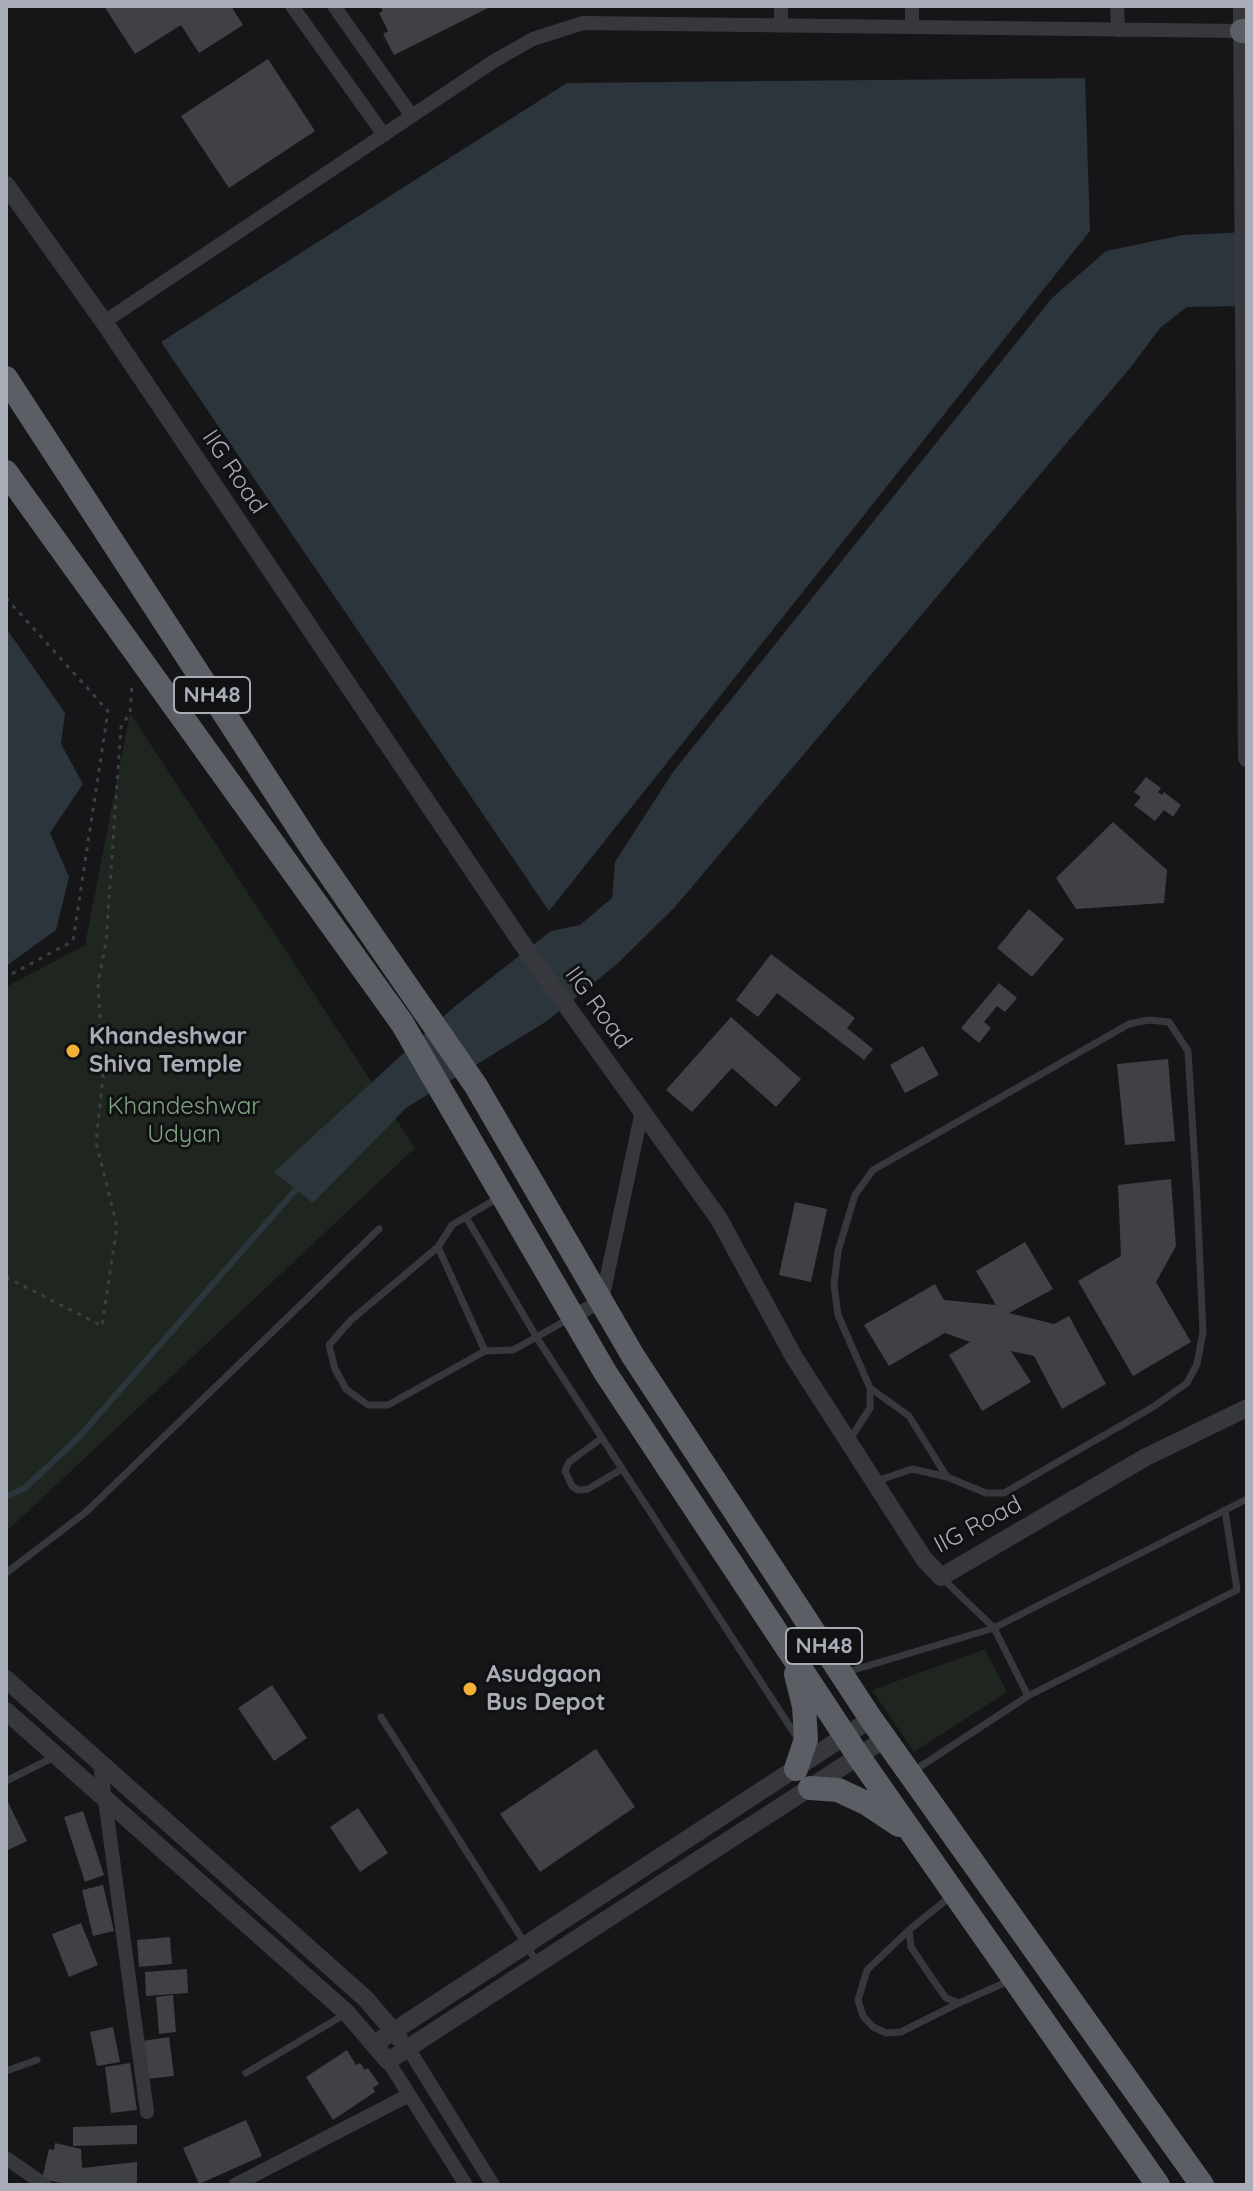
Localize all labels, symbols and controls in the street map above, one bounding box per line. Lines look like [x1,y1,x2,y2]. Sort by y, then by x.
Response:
street label: IIG Road [196,425,272,519]
road number: NH48 [174,677,250,713]
street label: IIG Road [558,961,638,1055]
place label: Khandeshwar Shiva Temple [89,1023,247,1079]
marker: Khandeshwar Shiva Temple [64,1042,82,1060]
park label: Khandeshwar Udyan [107,1093,261,1149]
street label: IIG Road [929,1490,1027,1560]
road number: NH48 [786,1628,862,1664]
place label: Asudgaon Bus Depot [486,1661,605,1717]
marker: Asudgaon Bus Depot [461,1680,479,1698]

